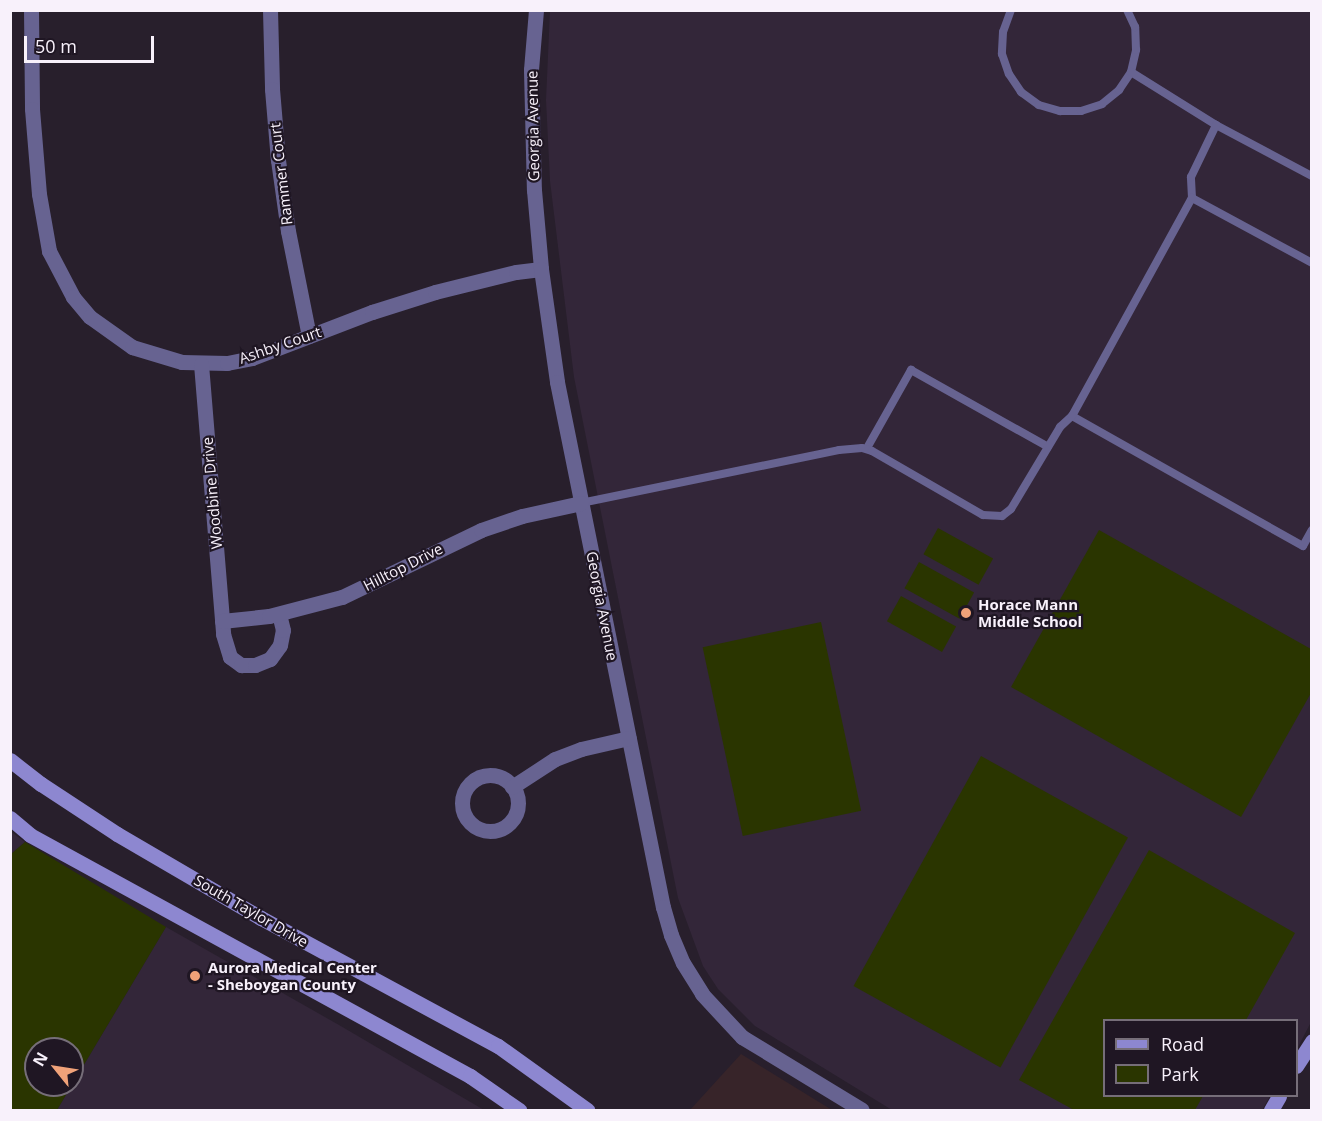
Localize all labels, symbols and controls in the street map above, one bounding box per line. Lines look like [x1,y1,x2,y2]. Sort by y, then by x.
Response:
scale bar [27,24,158,62]
text: 50 m [35,34,77,58]
street label: Georgia Avenue [523,70,543,182]
street label: Rammer Court [266,122,296,226]
street label: Ashby Court [237,323,323,367]
street label: Woodbine Drive [198,436,226,550]
street label: Hilltop Drive [360,539,446,595]
street label: Georgia Avenue [583,550,621,662]
place label: Horace Mann Middle School [978,595,1082,630]
marker: Horace Mann Middle School [959,606,973,620]
street label: South Taylor Drive [191,871,311,951]
place label: Aurora Medical Center - Sheboygan County [208,958,377,993]
marker: Aurora Medical Center - Sheboygan County [186,967,204,985]
legend [1103,1019,1298,1097]
text: Road [1161,1032,1204,1056]
north arrow [24,1037,84,1097]
text: N [27,1048,53,1070]
text: Park [1161,1062,1199,1086]

